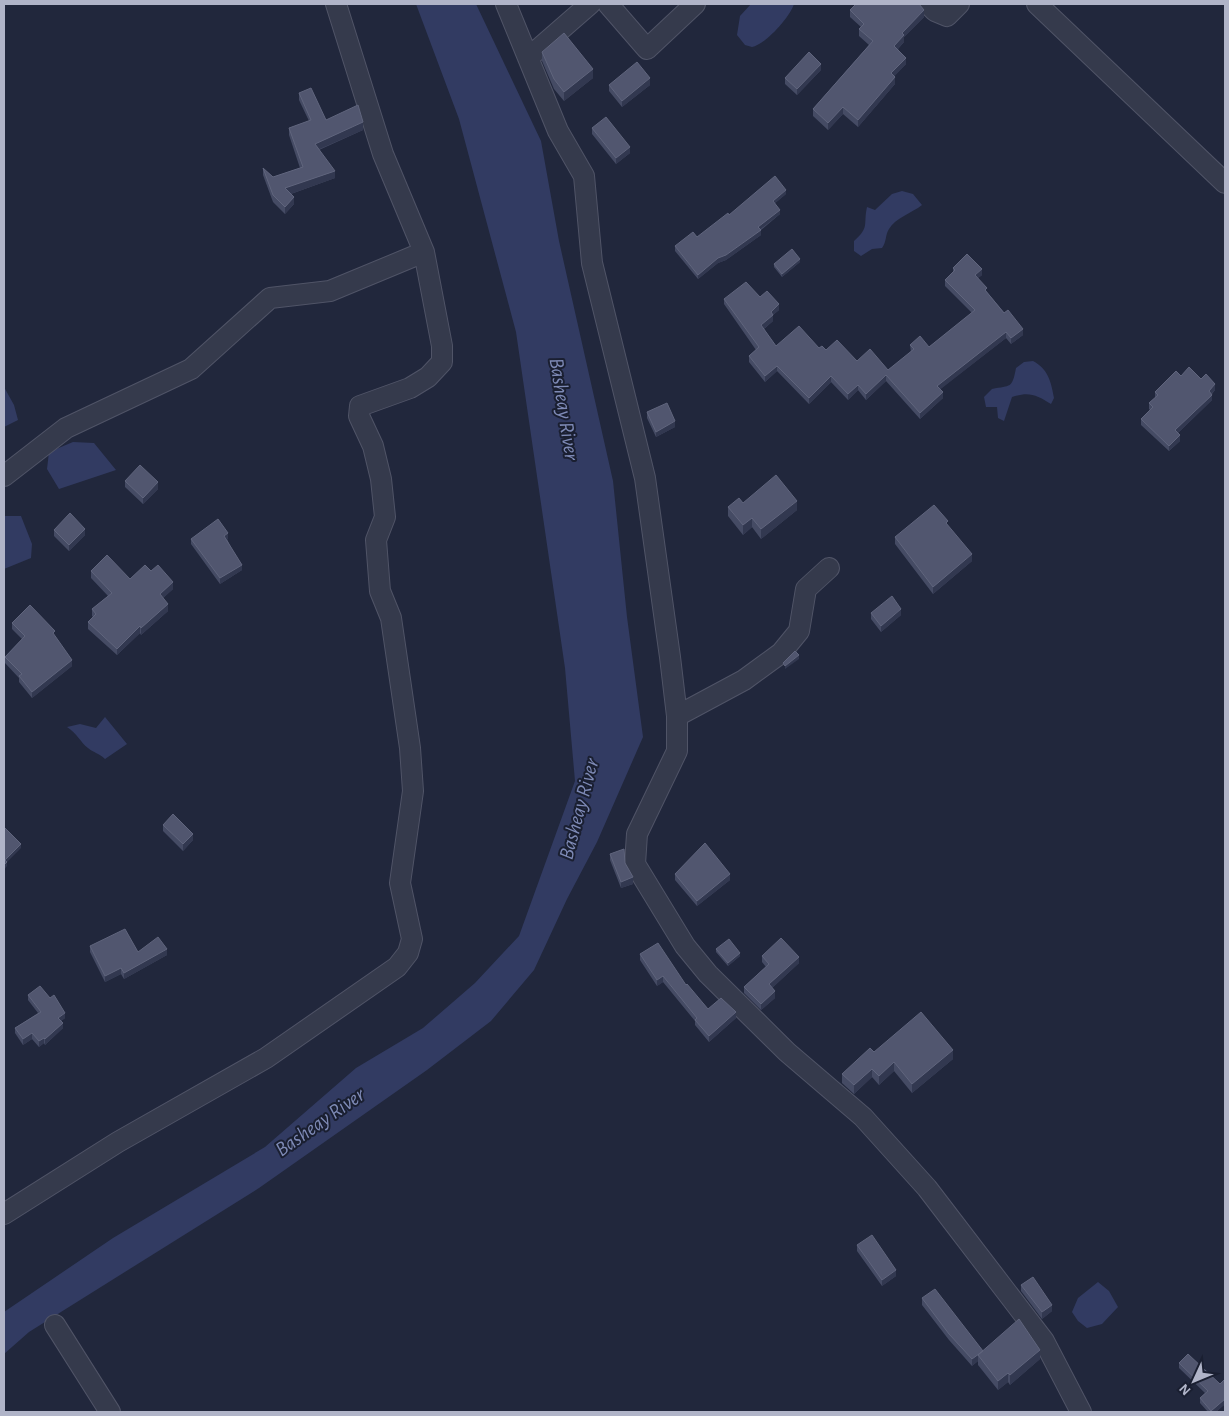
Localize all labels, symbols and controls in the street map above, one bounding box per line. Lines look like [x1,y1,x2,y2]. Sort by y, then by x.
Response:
water label: Basheay River [546,356,583,463]
water label: Basheay River [555,755,603,862]
water label: Basheay River [272,1083,369,1160]
north arrow [1169,1356,1219,1406]
text: N [1177,1381,1194,1398]

